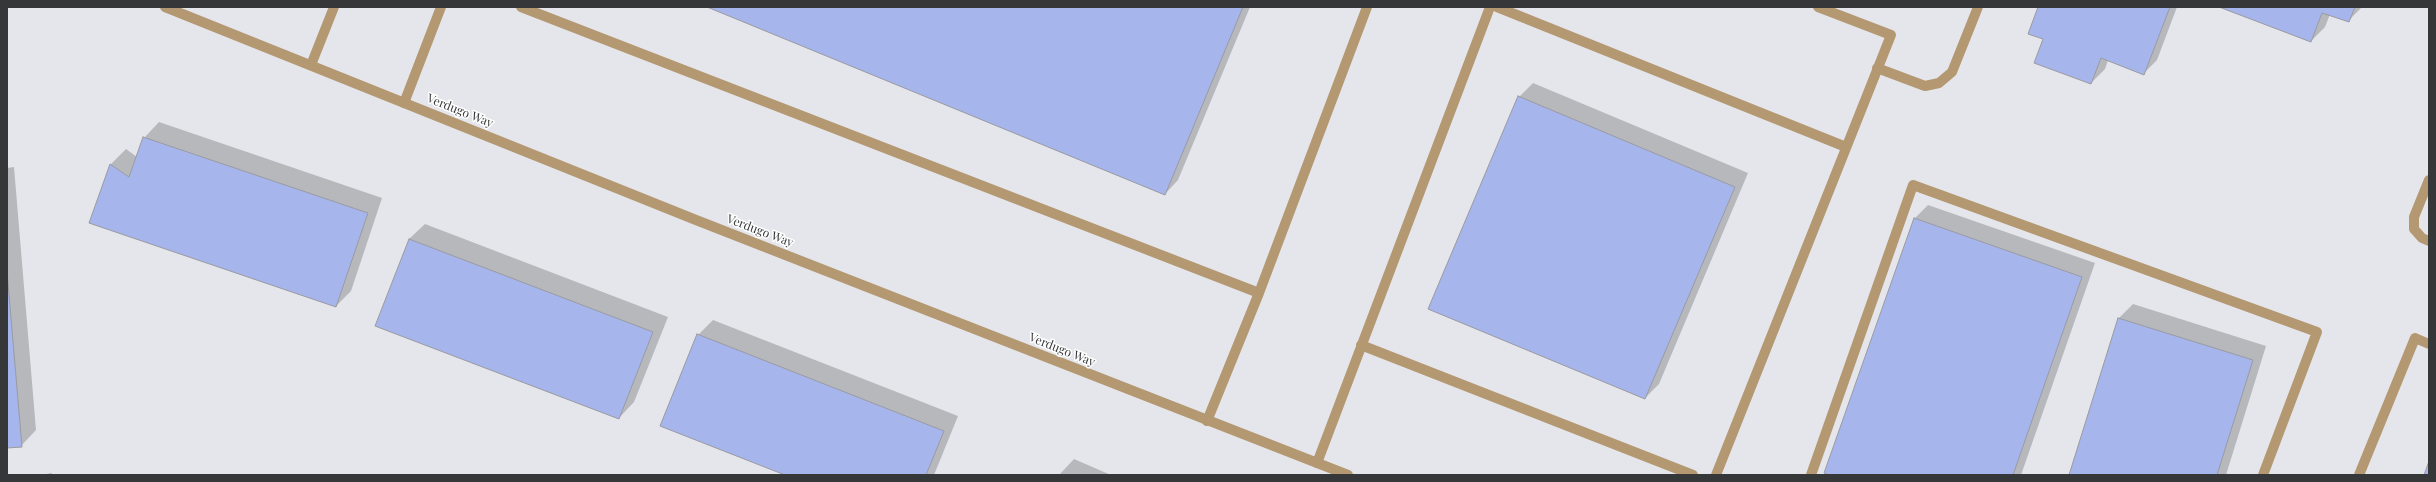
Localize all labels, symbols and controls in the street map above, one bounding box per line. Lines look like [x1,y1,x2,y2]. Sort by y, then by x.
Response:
street label: Verdugo Way [425,91,495,131]
street label: Verdugo Way [725,212,795,250]
street label: Verdugo Way [1027,330,1097,370]

